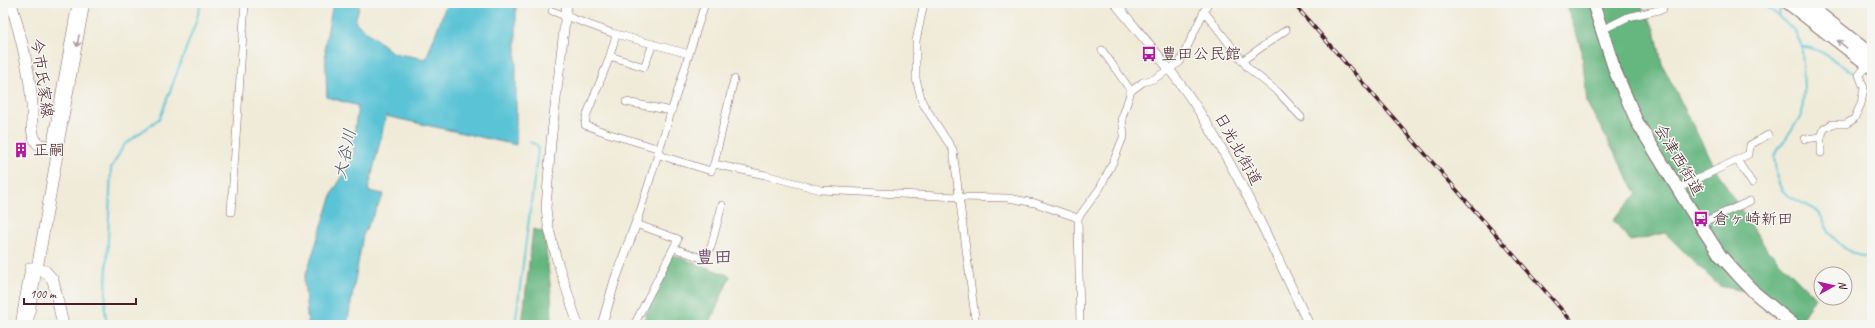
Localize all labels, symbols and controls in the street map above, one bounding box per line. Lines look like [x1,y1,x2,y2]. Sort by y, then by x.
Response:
one-way arrow [74,34,82,47]
street label: 今市氏家線 [27,37,57,119]
one-way arrow [1836,39,1847,48]
place label: 豊田公民館 [1161,44,1241,64]
bus stop icon: 豊田公民館 [1140,45,1158,63]
street label: 日光北街道 [1210,109,1266,189]
street label: 会津西街道 [1650,121,1708,199]
water label: 大谷川 [329,127,361,181]
place label: 正嗣 [33,140,65,160]
building icon: 正嗣 [12,141,30,159]
place label: 倉ヶ崎新田 [1713,209,1793,229]
bus stop icon: 倉ヶ崎新田 [1692,210,1710,228]
district label: 豊田 [696,246,732,268]
north arrow [1813,266,1853,306]
scale bar [24,280,136,306]
text: N [1835,280,1851,291]
text: 100 m [30,286,57,302]

